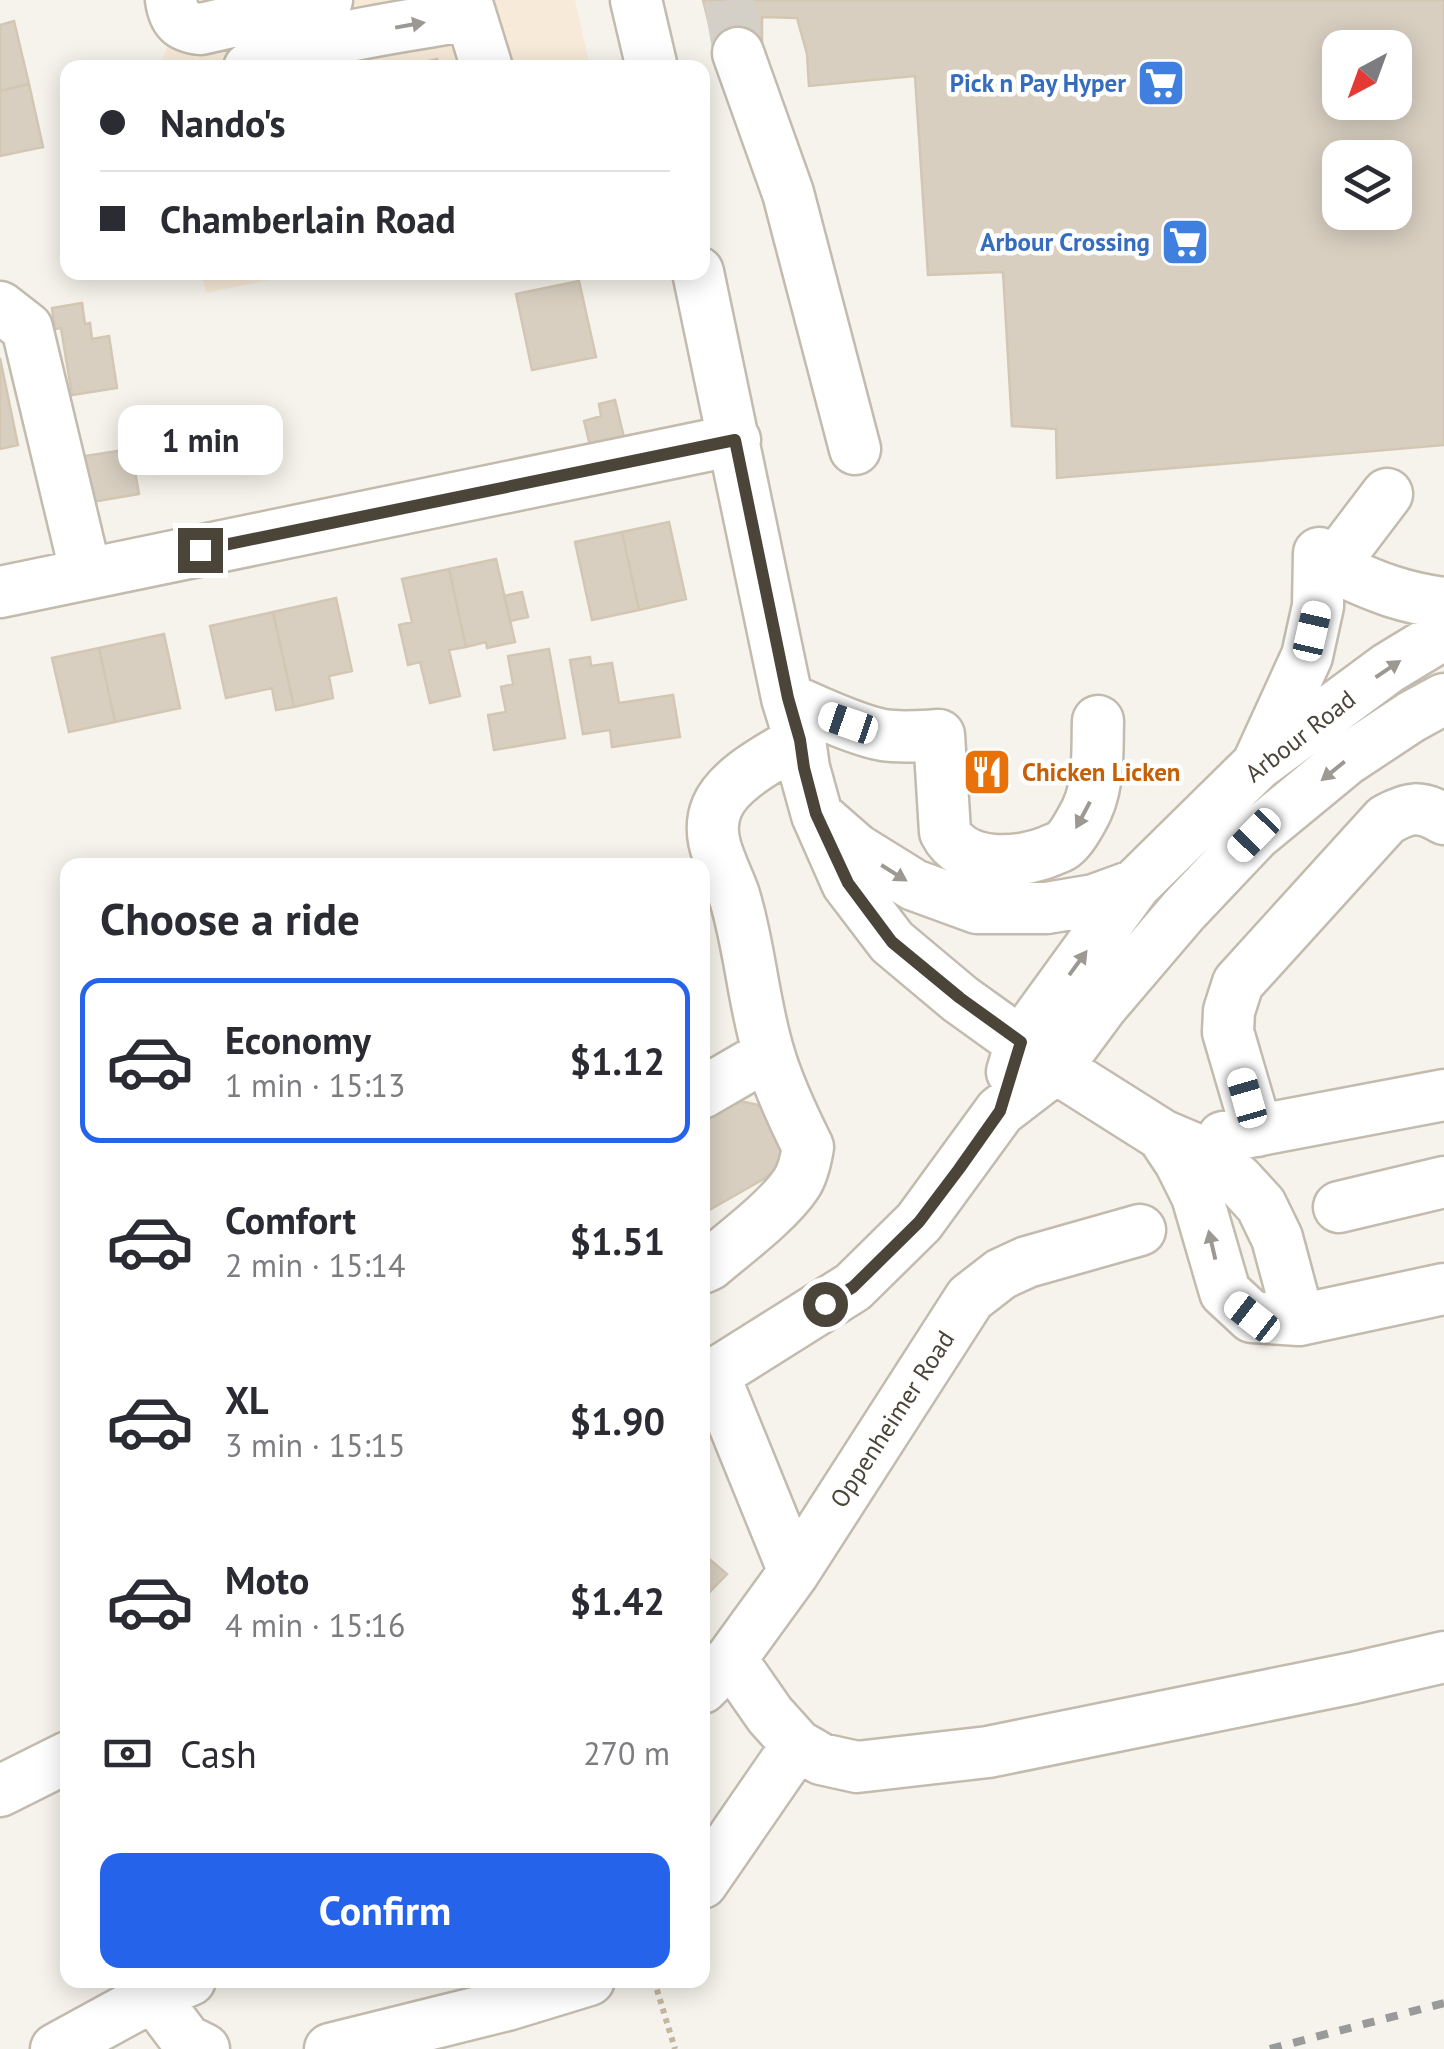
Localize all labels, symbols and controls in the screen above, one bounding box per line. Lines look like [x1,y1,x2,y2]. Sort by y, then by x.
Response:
one-way arrow [395,17,426,33]
north arrow [1322,30,1412,120]
map controls [1322,30,1412,230]
supermarket icon: Pick n Pay Hyper [1135,57,1187,109]
place label: Pick n Pay Hyper [950,67,1126,99]
text: Nando's [160,98,286,147]
button: layers [1322,140,1412,230]
text: Chamberlain Road [160,194,456,243]
supermarket icon: Arbour Crossing [1159,216,1211,268]
place label: Arbour Crossing [980,226,1150,258]
callout: 1 min [118,405,282,475]
text: 1 min [161,419,240,461]
route end [178,528,223,573]
car [1291,598,1333,664]
one-way arrow [1374,661,1401,679]
street label: Arbour Road [1238,683,1362,789]
car [815,699,881,747]
restaurant icon: Chicken Licken [961,746,1013,798]
place label: Chicken Licken [1022,756,1180,788]
one-way arrow [1320,760,1346,781]
one-way arrow [1074,801,1092,829]
car [1222,803,1286,867]
one-way arrow [881,863,908,882]
text: Choose a ride [100,889,360,947]
one-way arrow [1068,950,1087,977]
text: Economy [225,1015,371,1064]
icon: car [105,1016,195,1106]
text: $1.12 [569,1036,665,1085]
text: 1 min · 15:13 [225,1064,405,1106]
car [1224,1065,1270,1131]
text: Comfort [225,1195,356,1244]
icon: car [105,1196,195,1286]
text: $1.51 [569,1216,665,1265]
one-way arrow [1204,1229,1219,1260]
text: 2 min · 15:14 [225,1244,405,1286]
route start [803,1282,848,1327]
car [1219,1287,1285,1347]
street label: Oppenheimer Road [823,1324,961,1514]
text: XL [225,1375,269,1424]
icon: car [105,1376,195,1466]
text: $1.90 [569,1396,665,1445]
text: 3 min · 15:15 [225,1424,405,1466]
text: Moto [225,1555,309,1604]
icon: car [105,1556,195,1646]
text: $1.42 [569,1576,665,1625]
text: 4 min · 15:16 [225,1604,405,1646]
icon: cash [100,1726,155,1781]
text: Cash [180,1729,257,1778]
text: 270 m [583,1732,670,1774]
button: Confirm [100,1853,670,1968]

